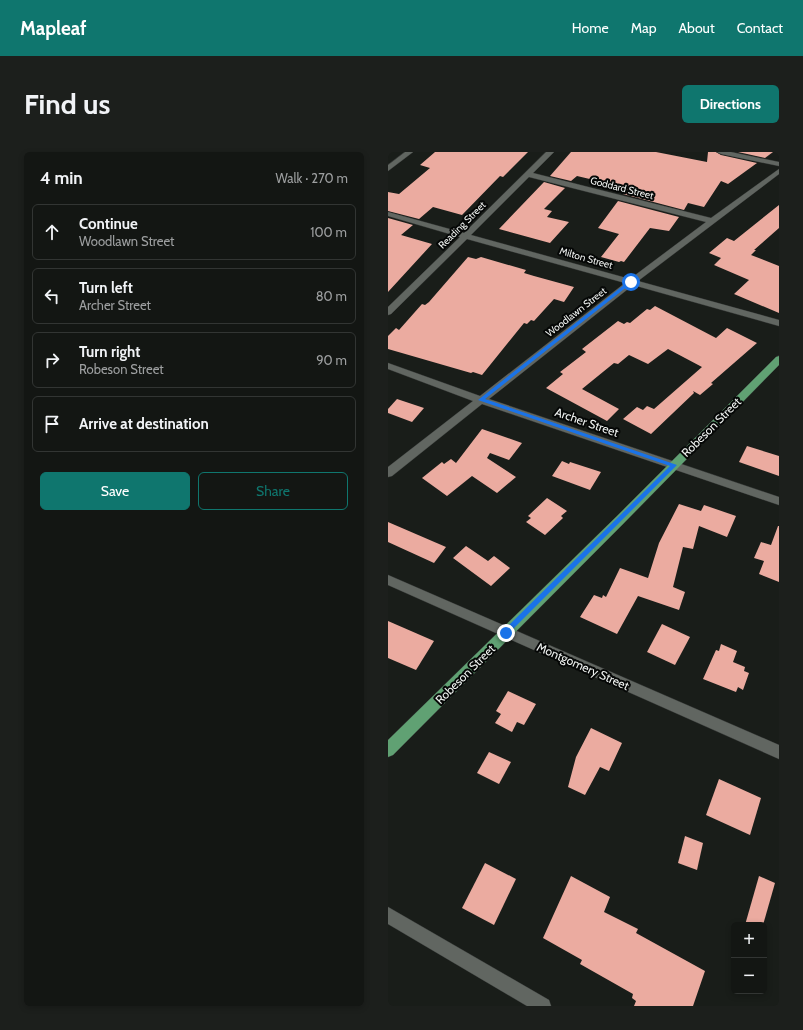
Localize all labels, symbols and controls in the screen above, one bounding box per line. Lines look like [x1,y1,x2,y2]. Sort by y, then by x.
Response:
text: Mapleaf [20,17,87,40]
text: Home [572,19,609,37]
text: Map [631,19,656,37]
text: About [678,19,715,37]
text: Contact [737,19,783,37]
button: Directions [682,85,779,123]
text: Find us [24,87,110,121]
text: 4 min [40,168,83,188]
text: Walk · 270 m [276,170,348,186]
street label: Goddard Street [589,174,656,202]
street label: Reading Street [436,198,489,251]
text: Continue [79,215,138,233]
icon: ahead [41,221,63,243]
text: 100 m [310,224,347,240]
text: Woodlawn Street [79,233,174,249]
street label: Milton Street [558,244,615,272]
route start [622,273,640,291]
text: Turn left [79,279,133,297]
street label: Woodlawn Street [543,284,609,340]
icon: left [41,285,63,307]
text: 80 m [316,288,347,304]
text: Archer Street [79,297,151,313]
text: Turn right [79,343,140,361]
icon: right [41,349,63,371]
text: 90 m [316,352,347,368]
text: Robeson Street [79,361,164,377]
street label: Robeson Street [678,394,744,460]
street label: Archer Street [553,404,621,440]
icon: arrive [41,413,63,435]
text: Arrive at destination [79,415,209,433]
button: Save [40,472,190,510]
button: Share [198,472,348,510]
route end [497,624,515,642]
street label: Montgomery Street [535,639,631,693]
street label: Robeson Street [432,641,498,707]
map controls [731,922,767,994]
button: + [731,922,767,958]
button: − [731,958,767,994]

